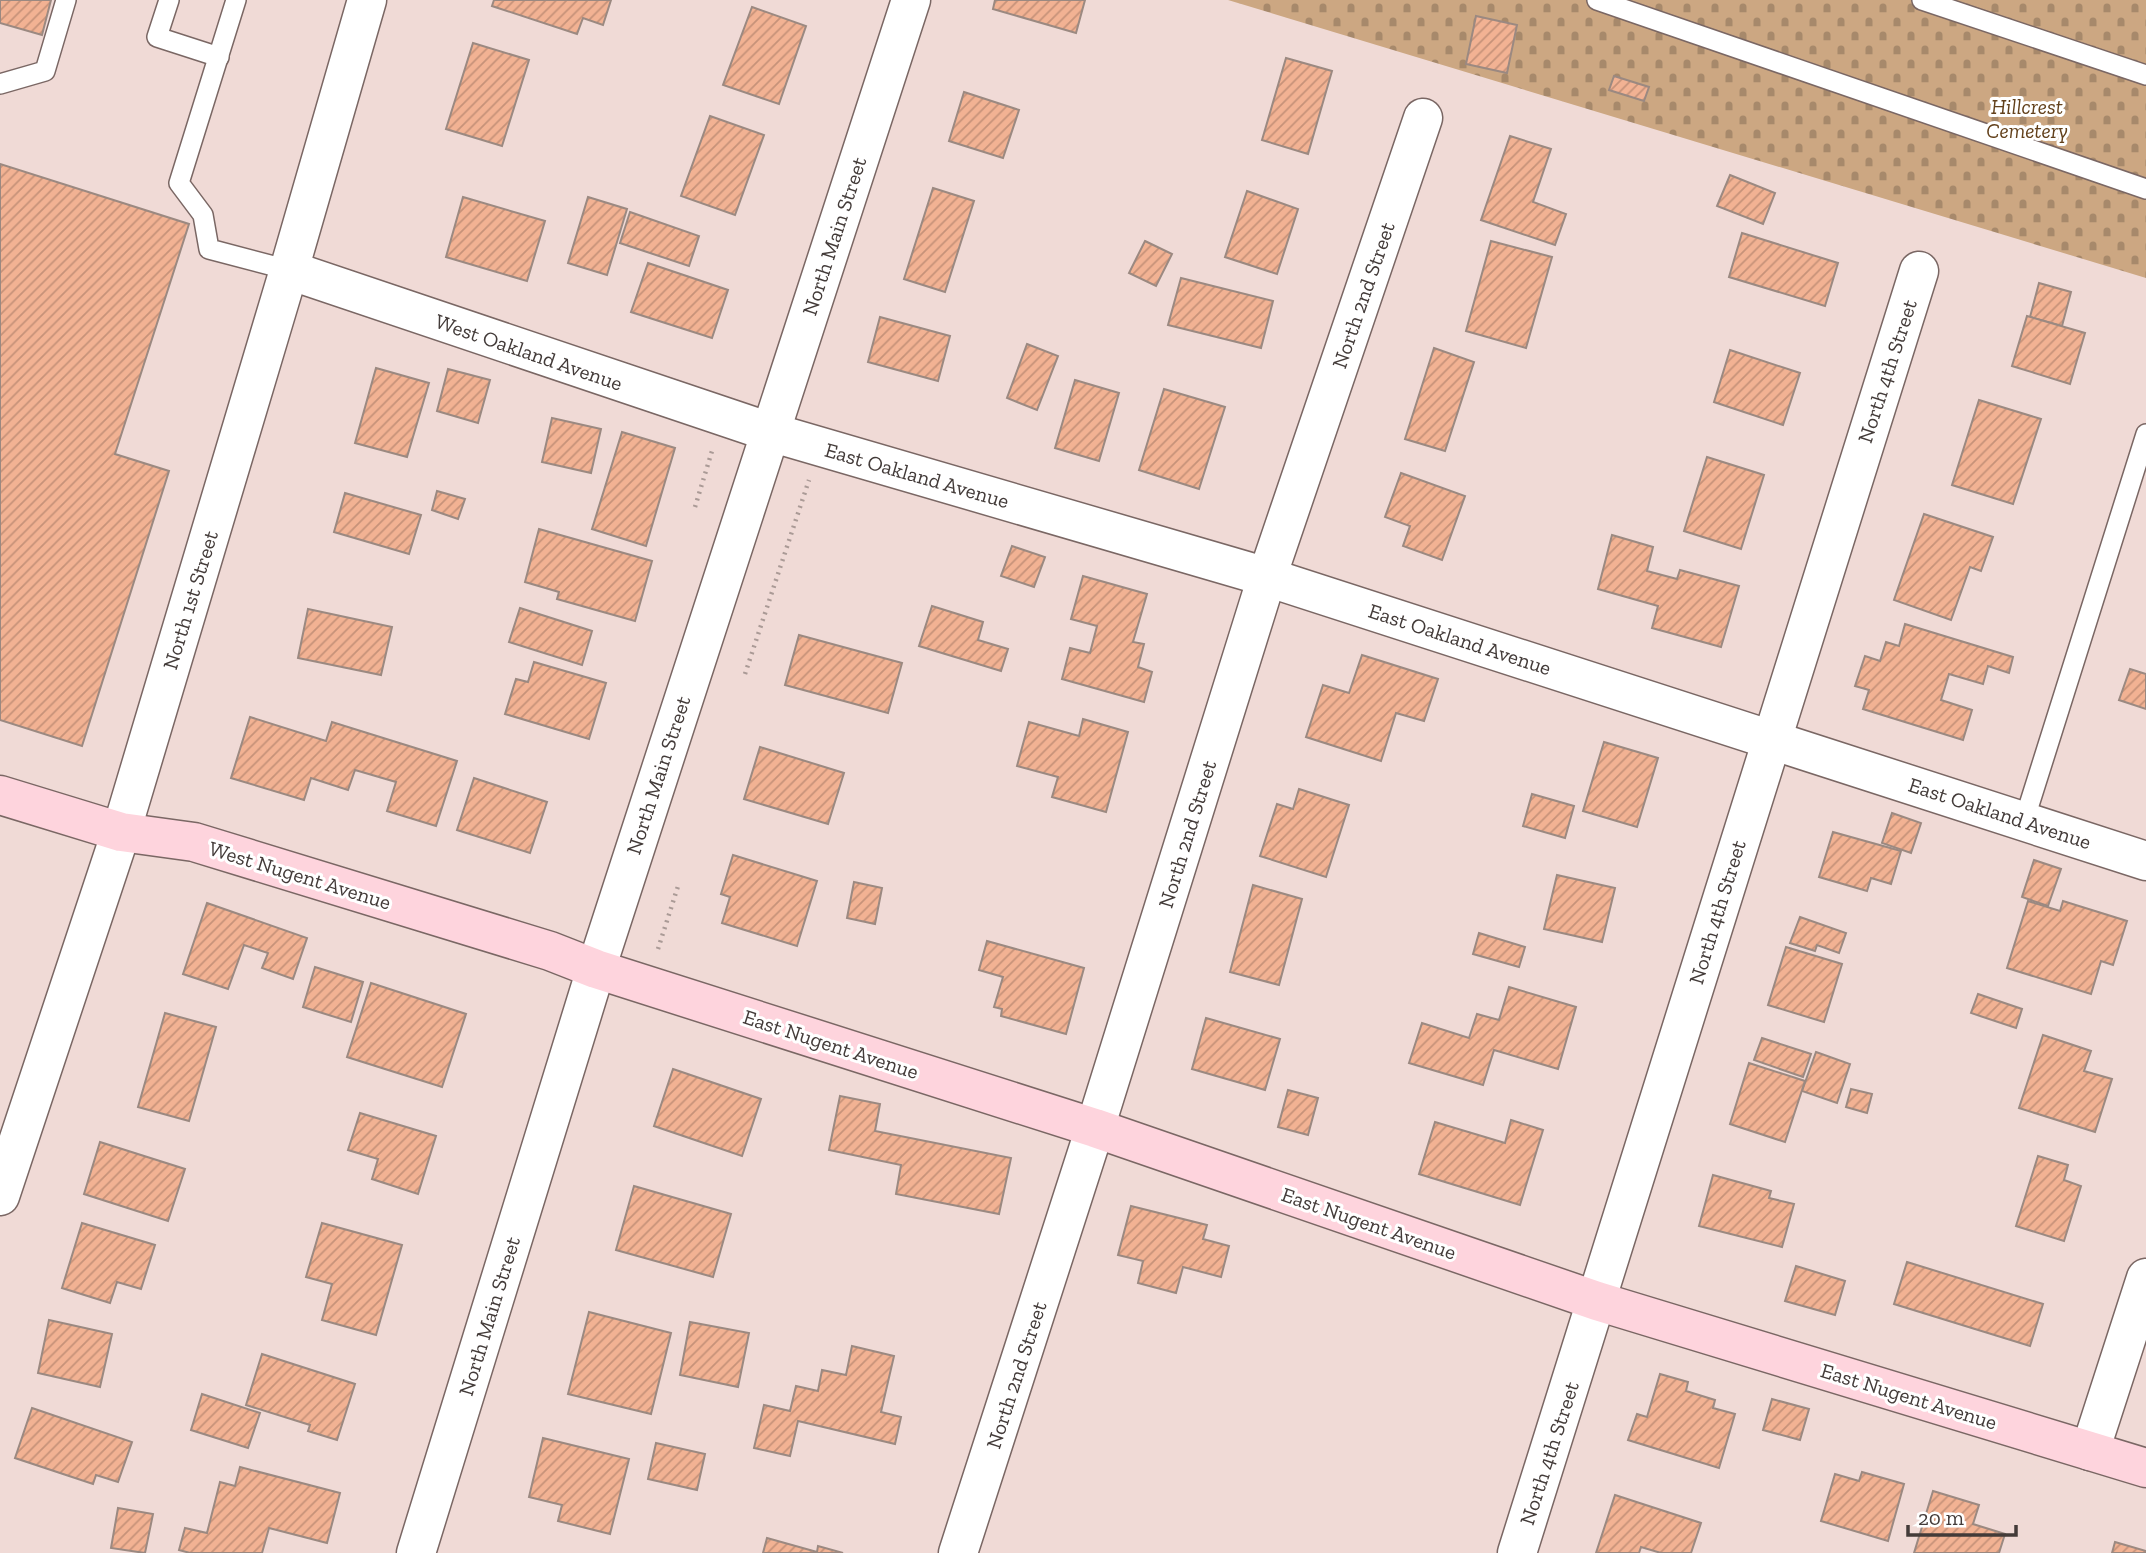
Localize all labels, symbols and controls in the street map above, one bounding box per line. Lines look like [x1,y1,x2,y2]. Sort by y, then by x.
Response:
park label: Hillcrest Cemetery [1986,94,2068,143]
street label: North Main Street [797,153,871,318]
street label: North 2nd Street [1326,218,1400,372]
street label: North 4th Street [1852,296,1922,446]
street label: West Oakland Avenue [432,308,626,396]
street label: East Oakland Avenue [822,437,1012,513]
street label: North 1st Street [157,527,223,672]
street label: East Oakland Avenue [1366,598,1555,680]
street label: North Main Street [621,692,695,857]
street label: North 2nd Street [1153,757,1221,911]
street label: East Oakland Avenue [1906,772,2095,854]
street label: West Nugent Avenue [206,835,394,915]
street label: North 4th Street [1683,837,1751,987]
street label: East Nugent Avenue [740,1004,922,1084]
street label: East Nugent Avenue [1278,1181,1460,1265]
street label: North Main Street [453,1233,525,1399]
street label: North 2nd Street [980,1298,1052,1452]
street label: East Nugent Avenue [1818,1357,2000,1435]
street label: North 4th Street [1514,1378,1584,1528]
scale bar [1908,1494,2016,1538]
text: 20 m [1918,1505,1964,1530]

